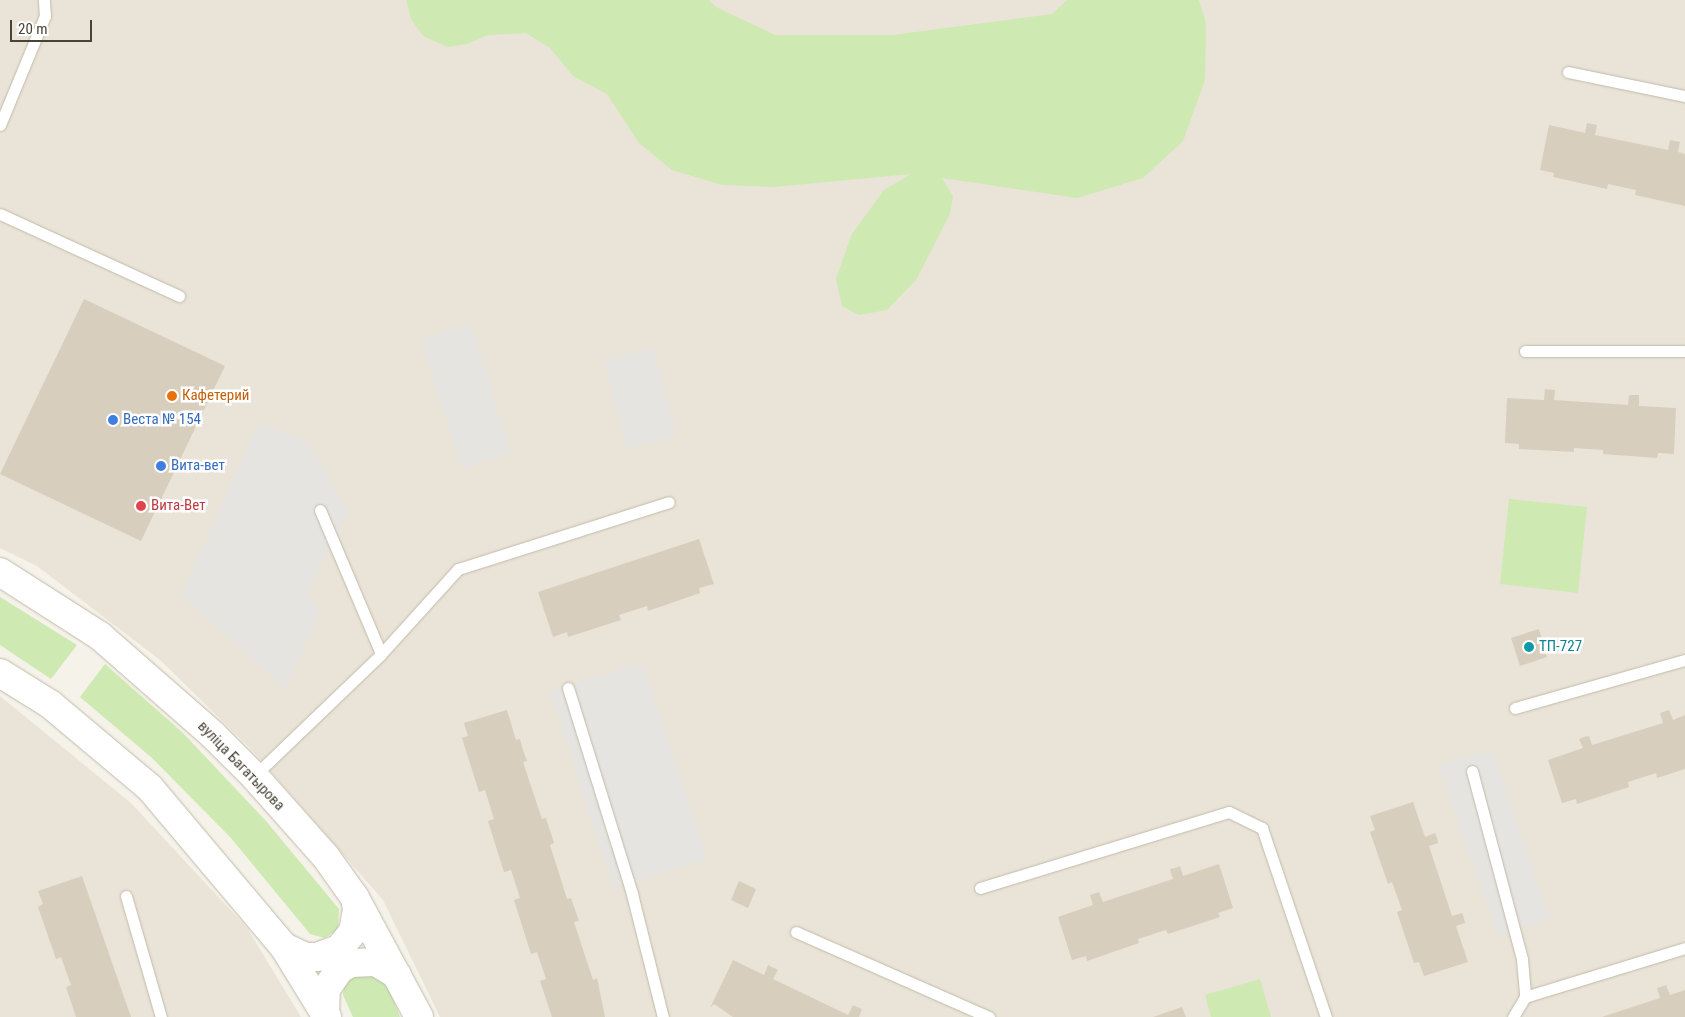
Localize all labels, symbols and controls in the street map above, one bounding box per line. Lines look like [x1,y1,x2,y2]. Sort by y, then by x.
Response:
scale bar [12,10,95,42]
text: 20 m [18,20,48,38]
place label: Кафетерий [182,387,249,405]
marker: Кафетерий [166,390,178,402]
place label: Веста № 154 [123,411,201,429]
marker: Веста № 154 [107,414,119,426]
place label: Вита-вет [171,457,225,475]
marker: Вита-вет [155,460,167,472]
place label: Вита-Вет [151,497,206,515]
marker: Вита-Вет [135,500,147,512]
place label: ТП-727 [1539,638,1582,656]
marker: ТП-727 [1523,641,1535,653]
street label: вуліца Багатырова [194,718,288,814]

